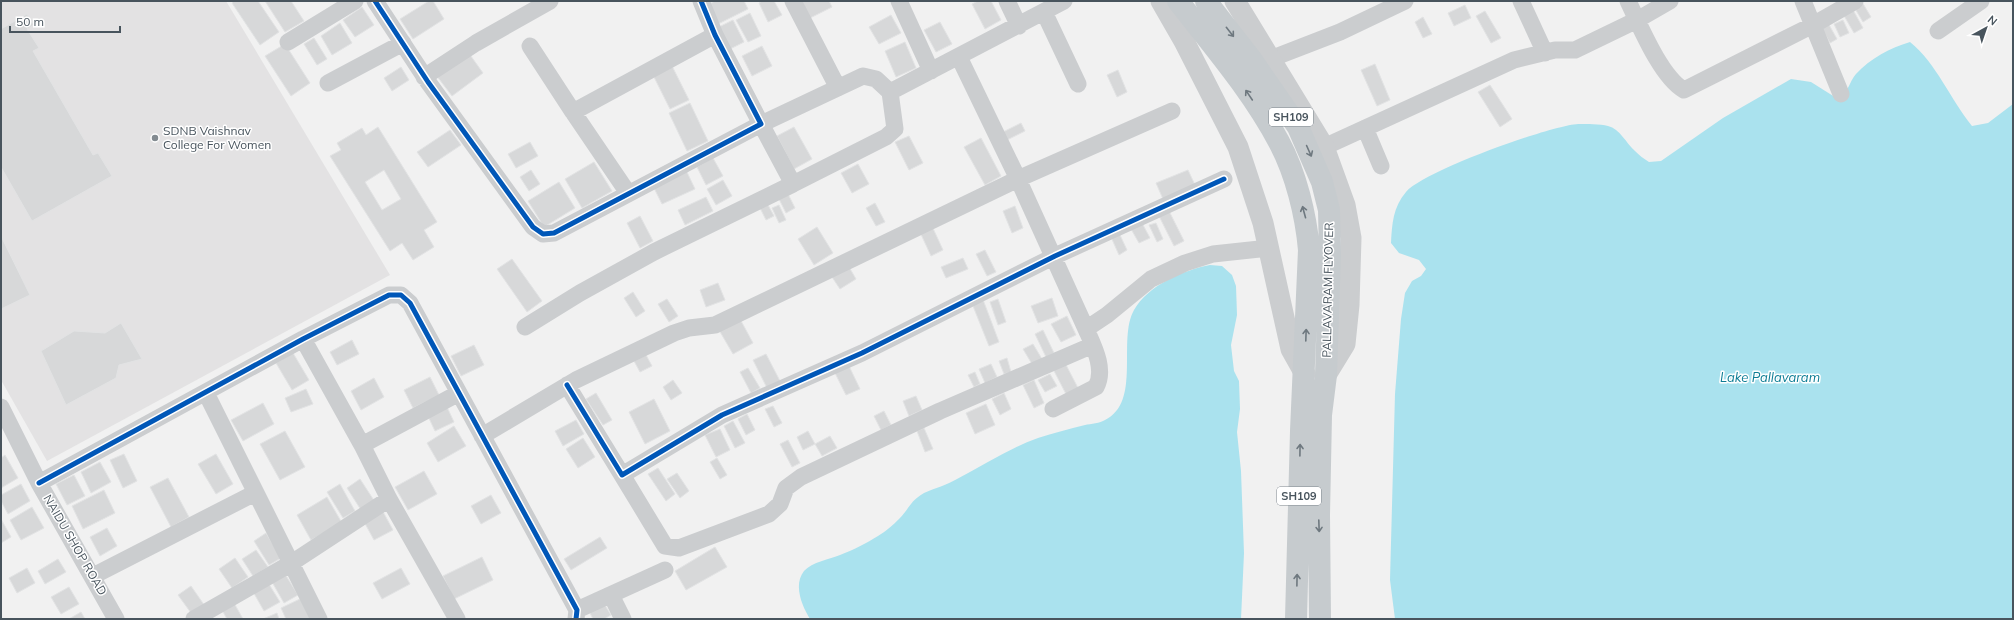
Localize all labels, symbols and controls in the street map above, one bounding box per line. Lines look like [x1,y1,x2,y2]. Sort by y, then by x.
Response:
scale bar [10,8,120,34]
north arrow [1966,8,2006,48]
text: N [1985,12,2000,28]
text: 50 m [16,14,44,29]
one-way arrow [1225,26,1234,37]
one-way arrow [1245,89,1253,100]
road number: SH109 [1269,108,1313,126]
place label: SDNB Vaishnav College For Women [163,123,271,152]
marker: SDNB Vaishnav College For Women [150,133,160,143]
one-way arrow [1305,145,1313,157]
one-way arrow [1300,205,1307,218]
street label: PALLAVARAM FLYOVER [1319,222,1336,358]
one-way arrow [1302,329,1310,342]
water label: Lake Pallavaram [1720,369,1820,385]
one-way arrow [1297,444,1304,457]
road number: SH109 [1277,487,1321,505]
street label: NAIDU SHOP ROAD [40,492,110,598]
one-way arrow [1315,519,1323,532]
one-way arrow [1293,574,1301,587]

